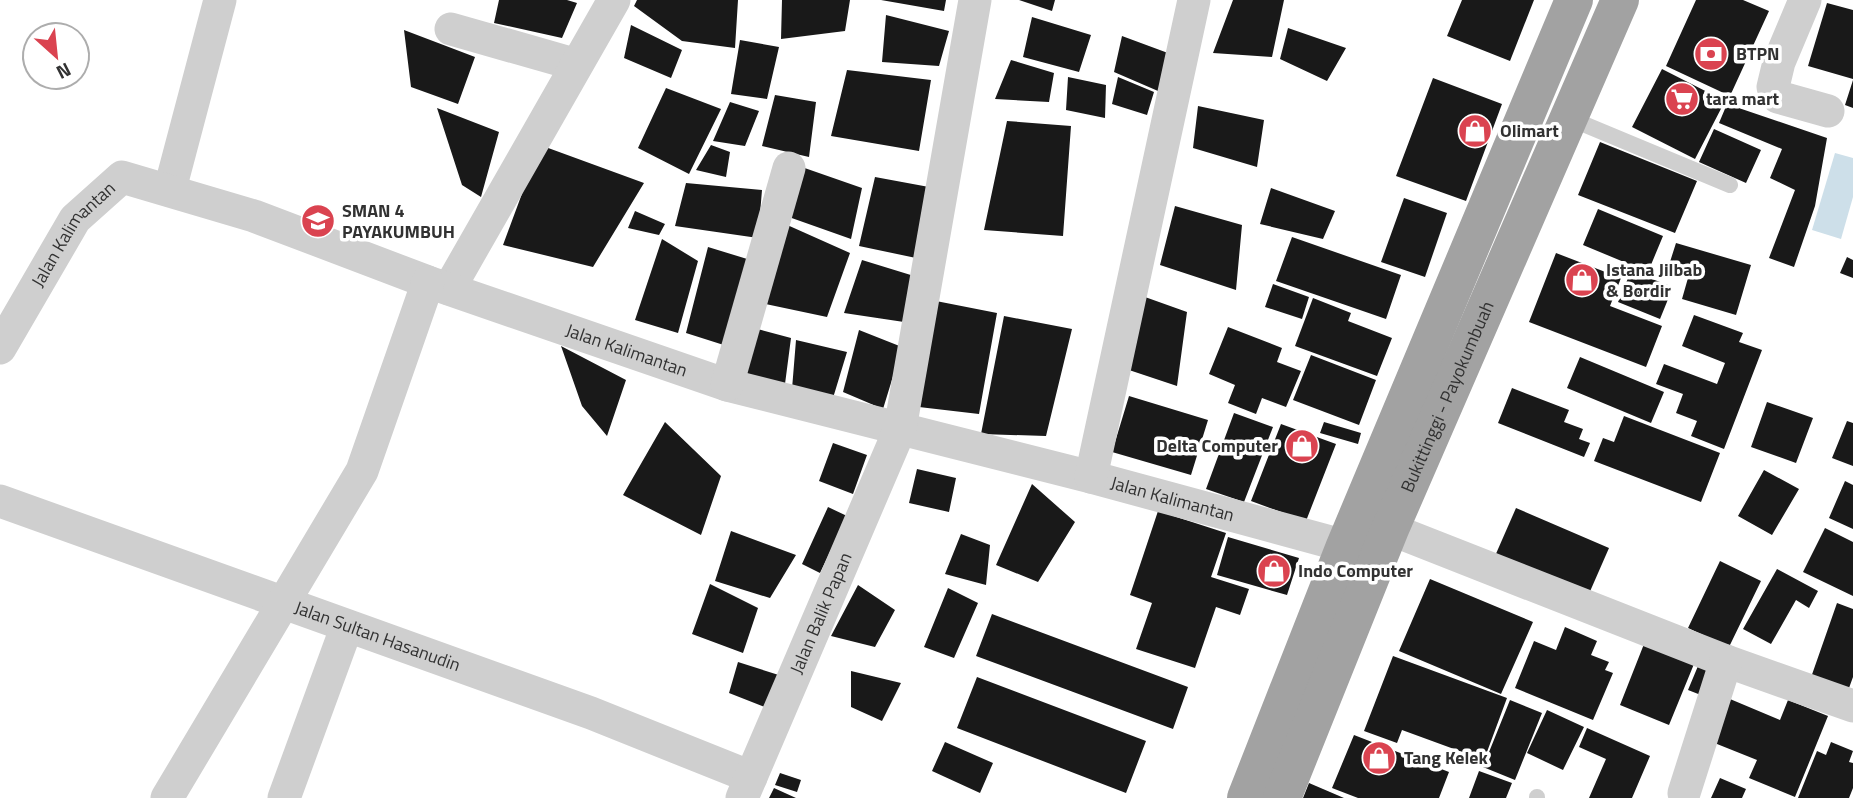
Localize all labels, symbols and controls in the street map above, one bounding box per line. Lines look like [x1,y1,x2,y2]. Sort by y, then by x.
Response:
north arrow [21,21,91,91]
bank icon: BTPN [1692,35,1730,73]
place label: BTPN [1736,40,1780,67]
text: N [51,56,76,88]
supermarket icon: tara mart [1663,80,1701,118]
place label: tara mart [1706,85,1780,112]
shop icon: Olimart [1456,112,1494,150]
place label: Olimart [1500,117,1559,144]
street label: Jalan Kalimantan [24,175,121,292]
place label: SMAN 4 PAYAKUMBUH [342,197,455,245]
school or university icon: SMAN 4 PAYAKUMBUH [299,202,337,240]
place label: Istana Jilbab & Bordir [1606,256,1702,304]
shop icon: Istana Jilbab & Bordir [1563,261,1601,299]
street label: Bukittinggi - Payokumbuah [1393,297,1501,497]
street label: Jalan Kalimantan [562,316,691,383]
shop icon: Delta Computer [1283,427,1321,465]
place label: Delta Computer [1156,432,1278,459]
street label: Jalan Kalimantan [1108,469,1237,528]
street label: Jalan Balik Papan [783,548,859,678]
shop icon: Indo Computer [1255,552,1293,590]
place label: Indo Computer [1298,557,1413,584]
street label: Jalan Sultan Hasanudin [291,594,464,678]
shop icon: Tang Kelek [1360,739,1398,777]
place label: Tang Kelek [1404,744,1488,771]

